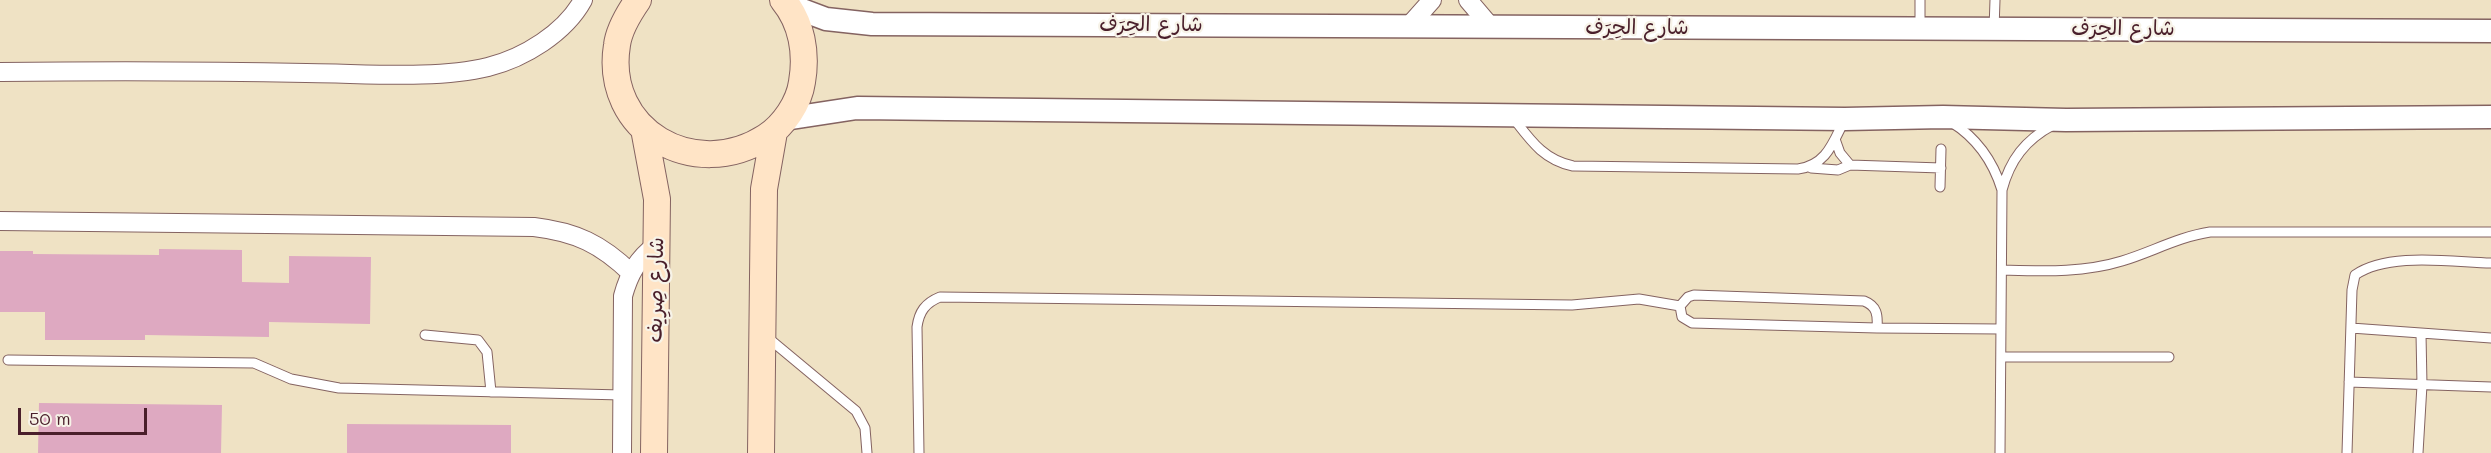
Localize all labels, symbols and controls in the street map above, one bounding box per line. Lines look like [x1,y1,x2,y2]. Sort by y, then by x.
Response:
street label: شارع الحِرَف [1099,12,1203,38]
street label: شارع الحِرَف [1585,15,1689,41]
street label: شارع الحِرَف [2071,16,2175,42]
street label: شارع صِرِيف [642,237,670,343]
scale bar [21,396,150,434]
text: 50 m [29,406,71,430]

